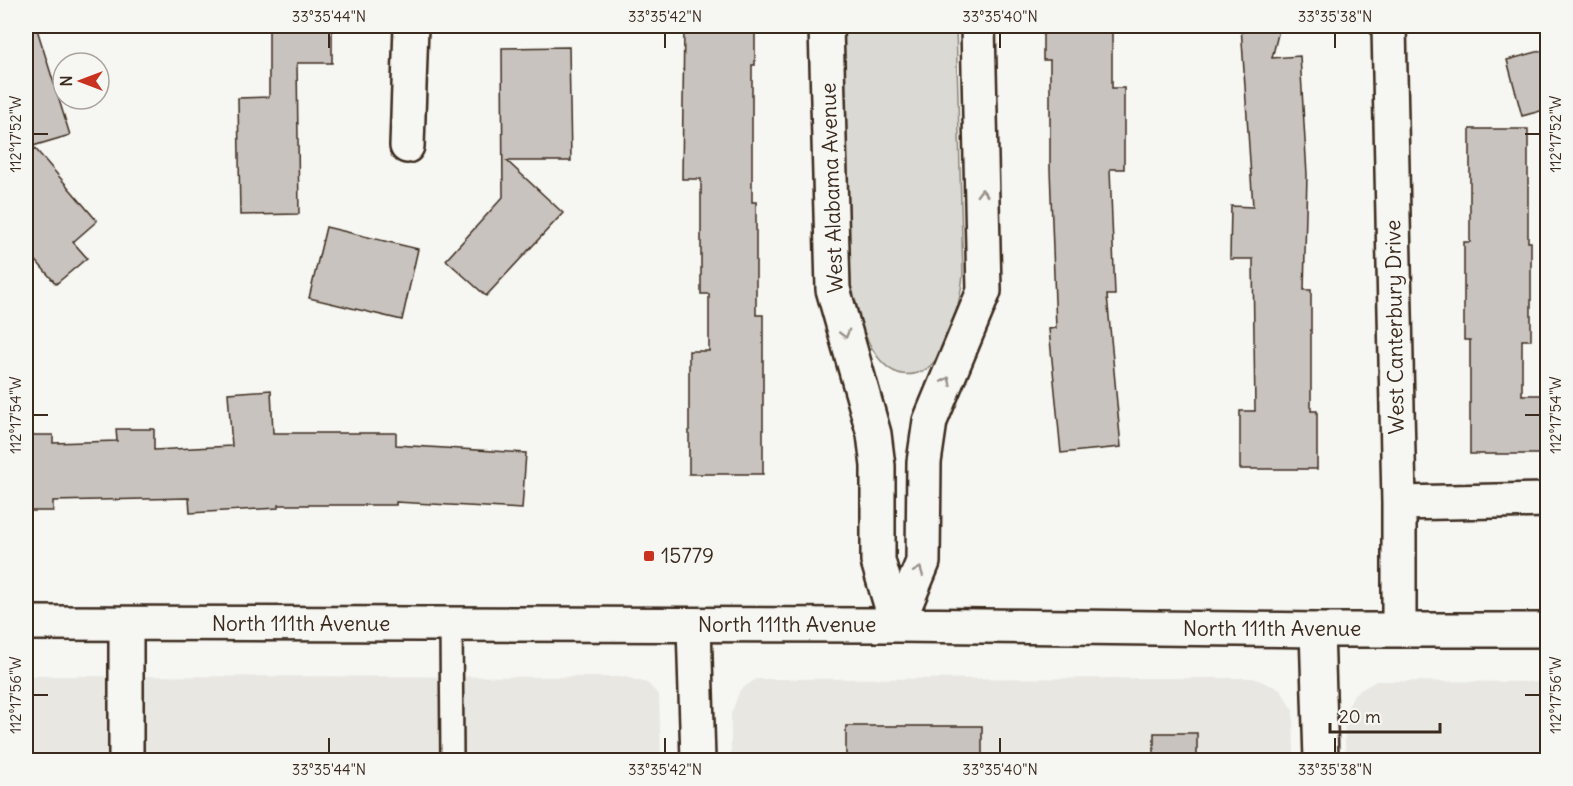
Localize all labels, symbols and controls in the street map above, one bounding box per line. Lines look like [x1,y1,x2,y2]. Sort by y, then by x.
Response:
text: 33°35'44"N [292,7,366,26]
text: 33°35'42"N [628,7,702,26]
text: 33°35'40"N [962,7,1038,26]
text: 33°35'38"N [1298,7,1372,26]
north arrow [51,51,111,111]
text: N [56,75,76,87]
street label: West Alabama Avenue [814,82,849,294]
text: 112°17'52"W [6,95,25,172]
text: 112°17'52"W [1546,95,1565,172]
one-way arrow [975,189,988,198]
street label: West Canterbury Drive [1379,219,1410,435]
one-way arrow [838,329,851,339]
text: 112°17'54"W [6,376,25,454]
one-way arrow [940,376,952,387]
text: 112°17'54"W [1546,376,1565,454]
place label: 15779 [661,542,714,569]
marker: 15779 [642,549,656,563]
one-way arrow [912,566,924,577]
street label: North 111th Avenue [212,610,390,637]
street label: North 111th Avenue [698,611,876,638]
street label: North 111th Avenue [1183,615,1361,642]
text: 112°17'56"W [6,656,25,734]
text: 112°17'56"W [1546,656,1565,734]
scale bar [1330,696,1440,734]
text: 20 m [1339,705,1381,728]
text: 33°35'44"N [292,760,366,779]
text: 33°35'42"N [628,760,702,779]
text: 33°35'40"N [962,760,1038,779]
text: 33°35'38"N [1298,760,1372,779]

